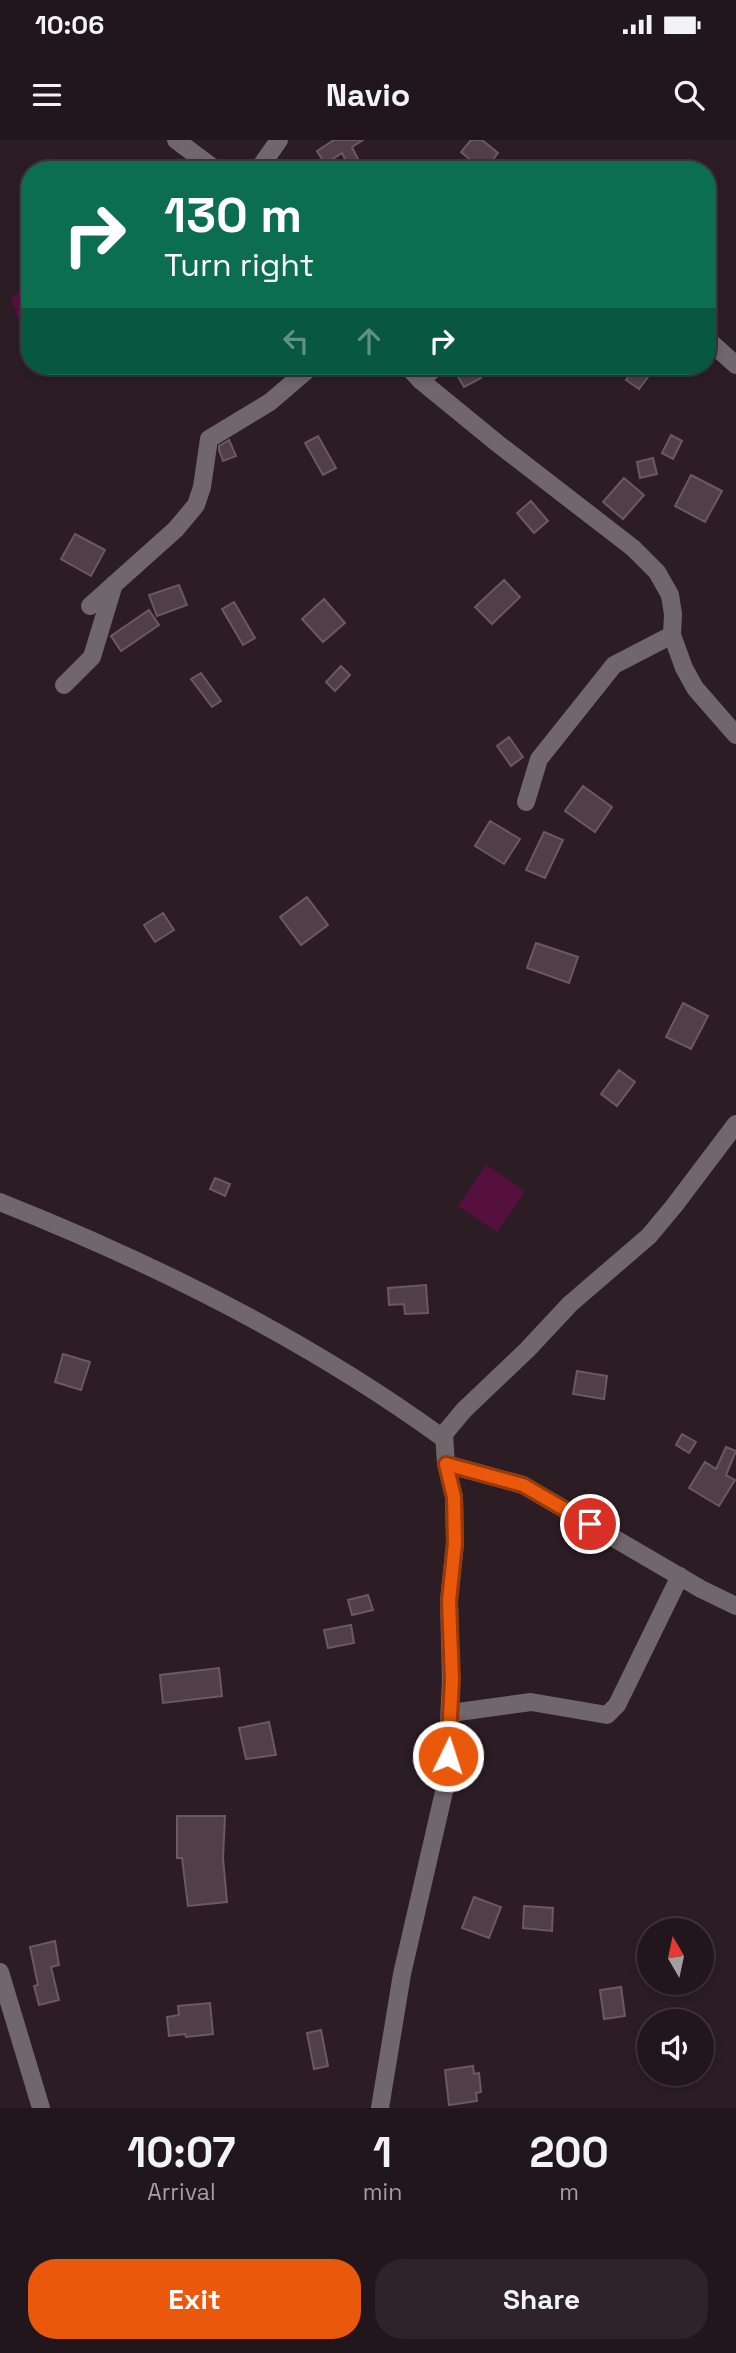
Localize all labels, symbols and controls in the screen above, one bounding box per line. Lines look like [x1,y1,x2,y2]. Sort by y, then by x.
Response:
text: 10:06 [35,8,104,42]
text: Navio [326,75,410,115]
icon: menu [28,76,66,114]
icon: search [670,76,708,114]
text: 130 m [164,184,302,246]
icon: right [49,189,140,280]
text: Turn right [164,245,314,285]
icon: left [277,322,315,360]
icon: ahead [350,322,388,360]
icon: right [423,322,461,360]
pin [560,1494,620,1554]
icon: arrive [571,1505,609,1543]
position arrow [411,1719,485,1793]
north arrow [637,1918,714,1995]
map controls [637,1918,714,2086]
button: sound [637,2009,714,2086]
text: 10:07 [127,2126,236,2179]
text: 1 [373,2126,392,2179]
text: 200 [529,2126,609,2179]
text: Arrival [147,2177,216,2207]
text: min [363,2177,402,2207]
text: m [559,2177,579,2207]
button: Exit [28,2259,361,2339]
button: Share [375,2259,708,2339]

